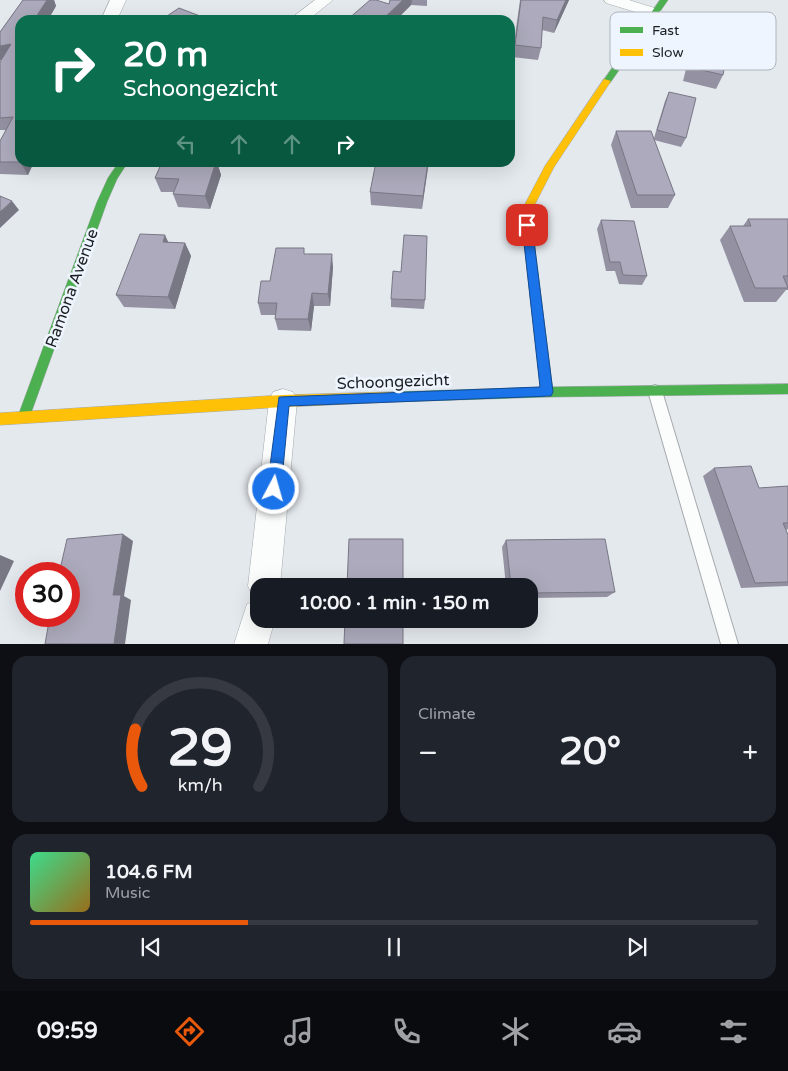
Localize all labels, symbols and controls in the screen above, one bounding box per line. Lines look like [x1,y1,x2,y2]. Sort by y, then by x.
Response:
legend [610,12,776,70]
text: Fast [652,22,680,39]
text: 20 m [123,34,208,76]
icon: right [40,35,105,100]
text: Slow [652,44,684,61]
text: Schoongezicht [123,76,278,102]
icon: left [172,130,200,158]
icon: ahead [225,130,253,158]
icon: ahead [278,130,306,158]
icon: right [331,130,359,158]
pin [506,204,548,246]
icon: arrive [513,211,541,239]
street label: Ramona Avenue [41,226,103,350]
street label: Schoongezicht [336,370,450,394]
position arrow [247,462,299,514]
speed limit sign: 30 [15,562,80,627]
text: 10:00 · 1 min · 150 m [298,592,490,614]
text: Climate [418,704,476,724]
text: 29 [167,717,233,780]
text: 20° [559,729,621,775]
text: − [418,736,438,770]
text: + [742,736,758,770]
text: km/h [178,775,222,796]
text: 104.6 FM [105,861,193,883]
text: Music [105,883,150,903]
icon: previous [137,933,165,961]
icon: pause [380,933,408,961]
icon: next [623,933,651,961]
icon: directions [172,1014,207,1049]
icon: music [281,1014,316,1049]
icon: phone [389,1014,424,1049]
icon: climate [498,1014,533,1049]
icon: car [607,1014,642,1049]
icon: filters [716,1014,751,1049]
text: 09:59 [37,1018,98,1044]

